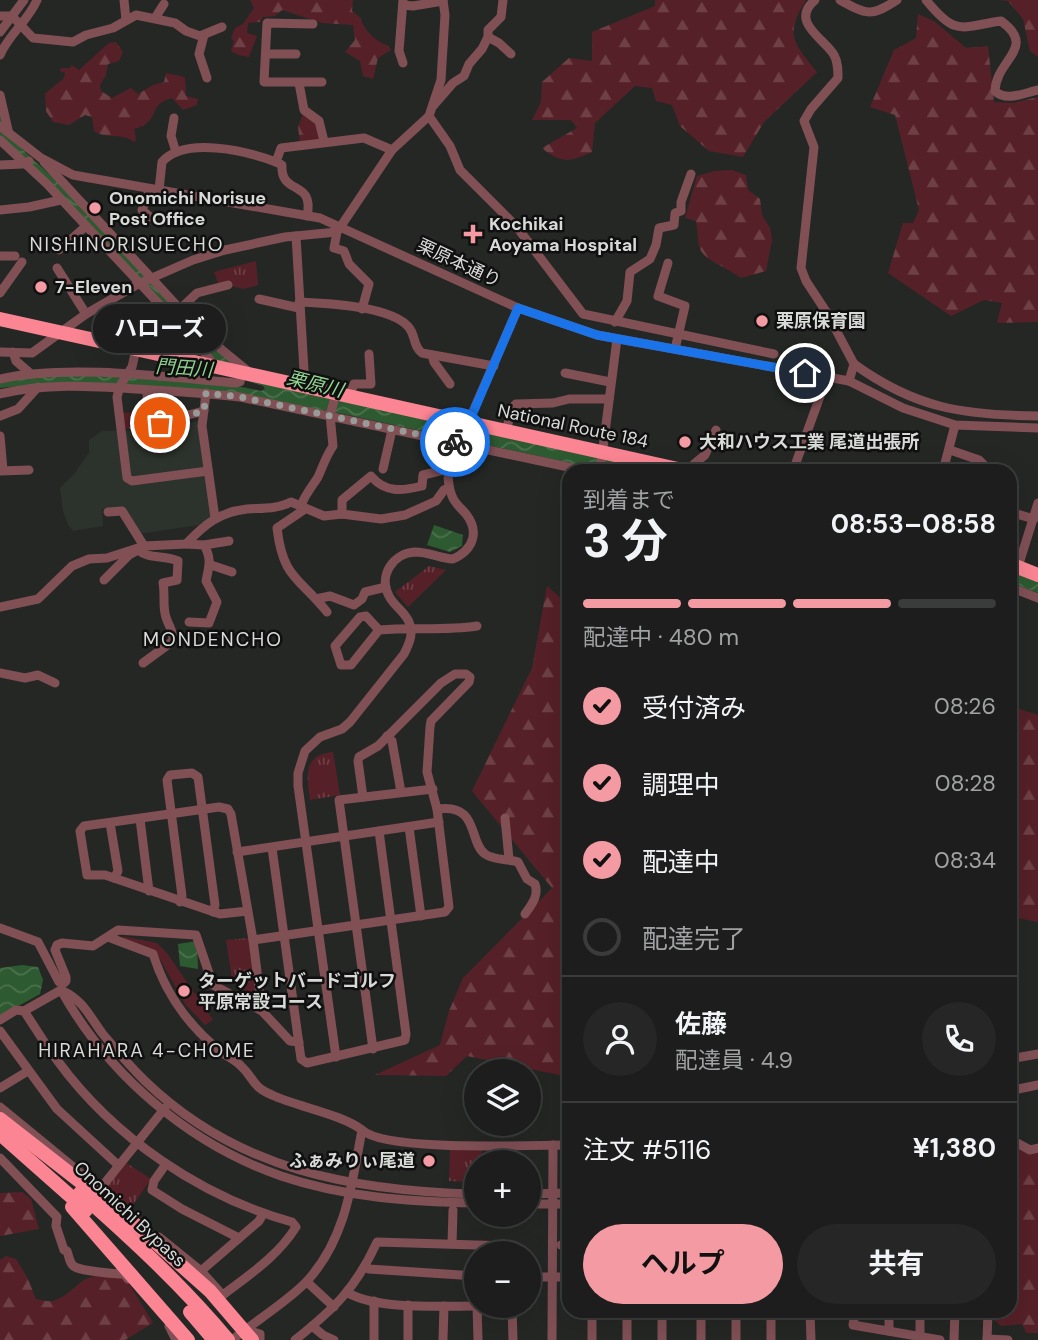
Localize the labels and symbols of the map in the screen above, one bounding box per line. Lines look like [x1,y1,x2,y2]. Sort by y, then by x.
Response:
place label: Onomichi Norisue Post Office [109,186,266,231]
marker: Onomichi Norisue Post Office [87,200,103,216]
place label: Kochikai Aoyama Hospital [489,212,637,257]
marker: Kochikai Aoyama Hospital [463,224,483,244]
district label: NISHINORISUECHO [29,232,225,257]
street label: 栗原本通り [413,233,505,293]
place label: 7-Eleven [55,275,132,299]
marker: 7-Eleven [33,279,49,295]
callout: ハローズ [94,304,227,353]
place label: 栗原保育園 [776,309,866,333]
marker: 栗原保育園 [754,313,770,329]
pin [775,343,835,403]
water label: 門田川 [155,354,215,383]
water label: 栗原川 [284,365,348,404]
pin [130,393,190,453]
street label: National Route 184 [495,398,651,454]
courier [420,407,490,477]
place label: 大和ハウス工業 尾道出張所 [699,430,919,454]
marker: 大和ハウス工業 尾道出張所 [677,434,693,450]
district label: MONDENCHO [143,627,283,652]
place label: ターゲットバードゴルフ 平原常設コース [198,969,396,1014]
marker: ターゲットバードゴルフ 平原常設コース [176,983,192,999]
district label: HIRAHARA 4-CHOME [38,1038,256,1063]
place label: ふぁみりぃ尾道 [289,1149,415,1173]
marker: ふぁみりぃ尾道 [421,1153,437,1169]
street label: Onomichi Bypass [69,1156,191,1272]

